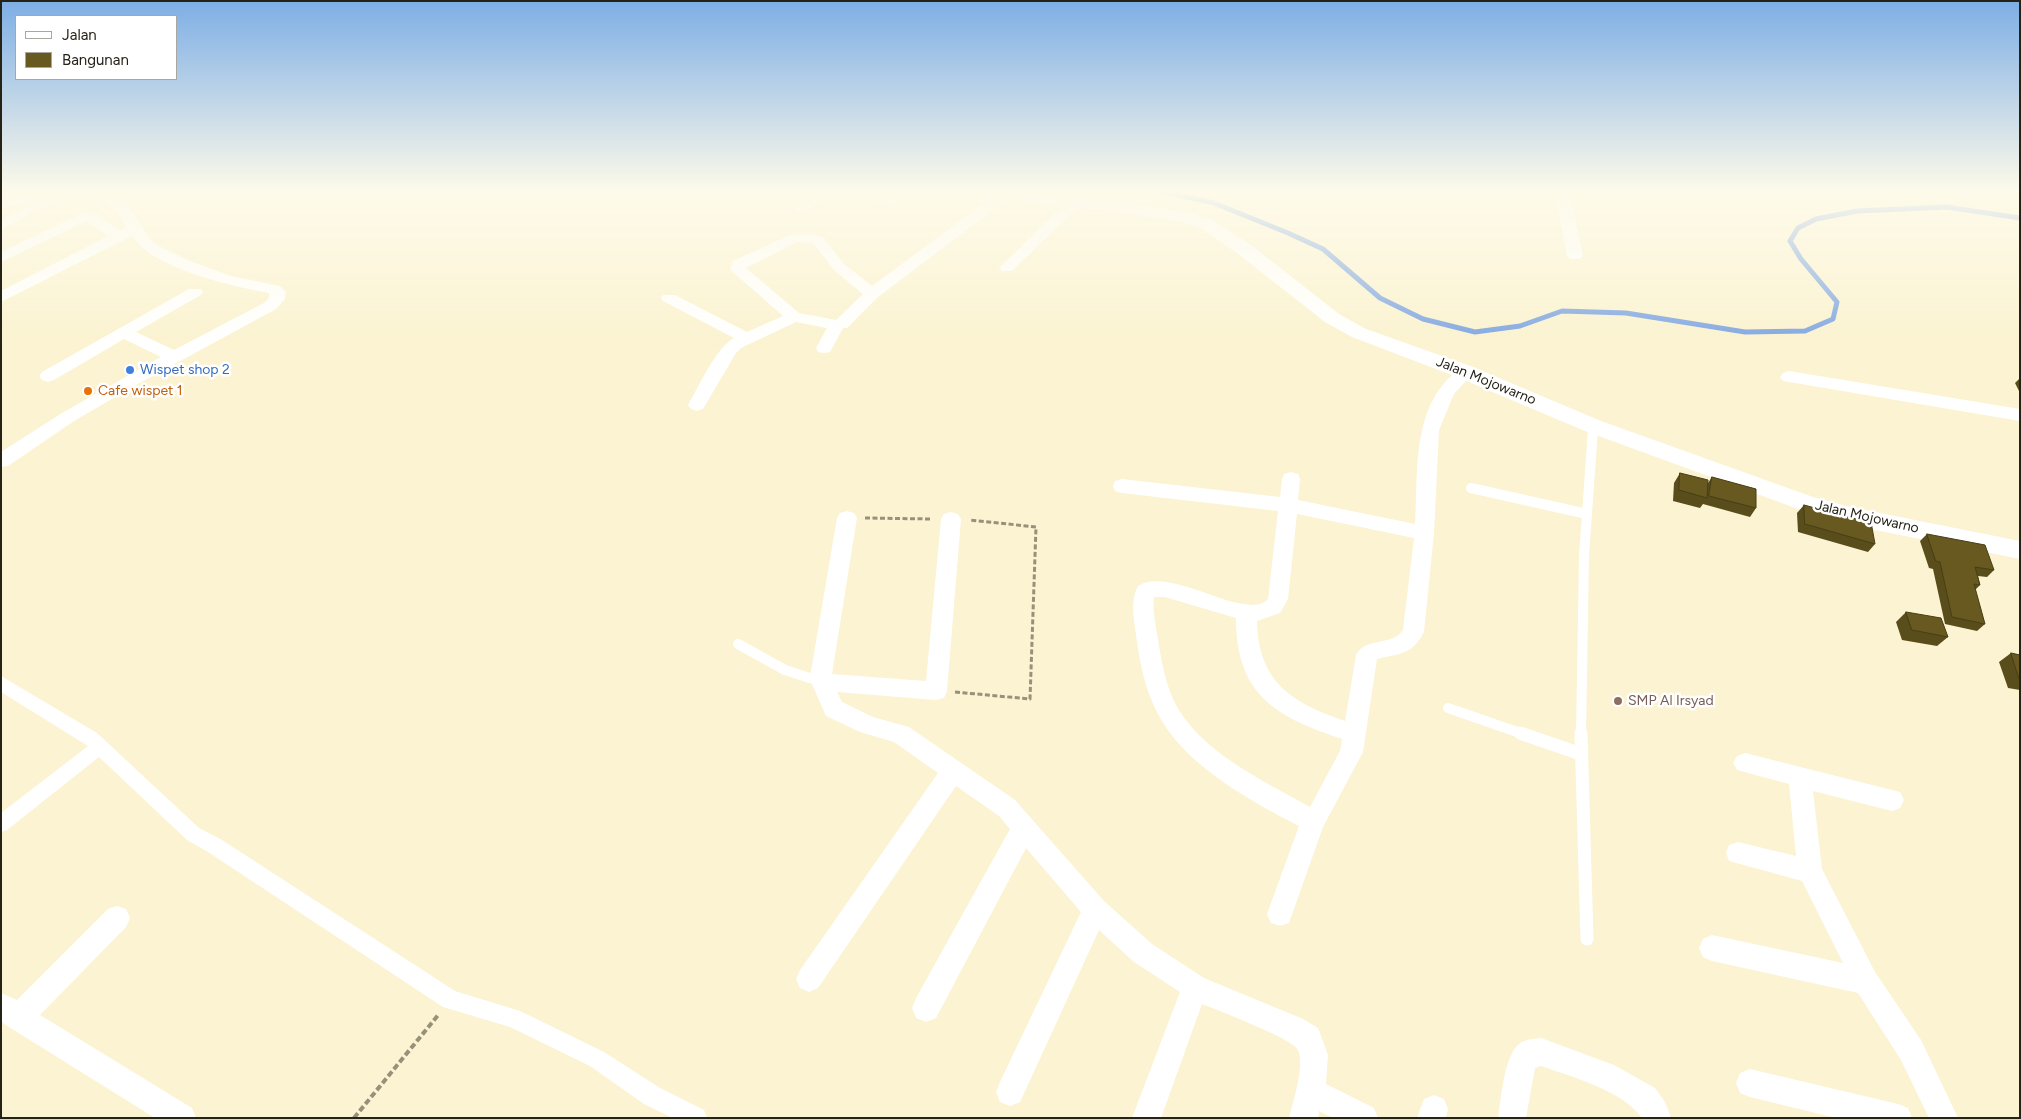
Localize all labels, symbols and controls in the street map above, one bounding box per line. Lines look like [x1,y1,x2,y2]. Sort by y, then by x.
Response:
legend [15,15,178,80]
text: Jalan [62,26,97,44]
text: Bangunan [62,51,129,69]
street label: Jalan Mojowarno [1434,353,1538,409]
place label: Wispet shop 2 [140,362,230,378]
marker: Wispet shop 2 [124,364,136,376]
place label: Cafe wispet 1 [98,383,183,399]
marker: Cafe wispet 1 [82,385,94,397]
street label: Jalan Mojowarno [1813,497,1921,537]
place label: SMP Al Irsyad [1628,693,1714,709]
marker: SMP Al Irsyad [1612,695,1624,707]

